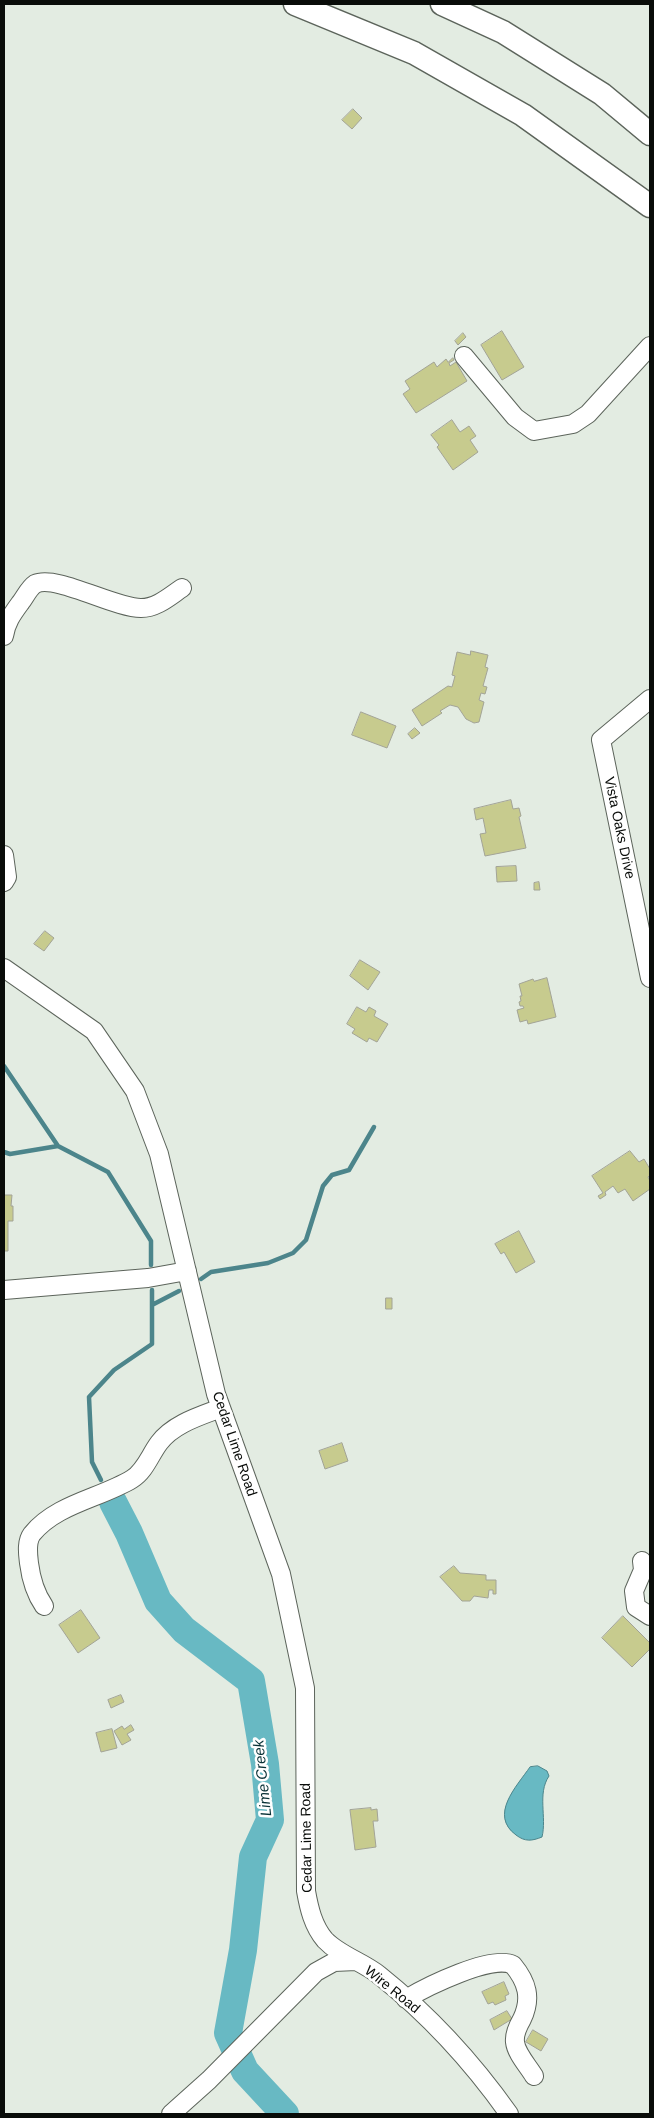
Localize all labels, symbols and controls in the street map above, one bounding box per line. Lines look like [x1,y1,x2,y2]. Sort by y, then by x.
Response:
street label: Vista Oaks Drive [600,775,638,881]
street label: Cedar Lime Road [208,1389,260,1499]
water label: Lime Creek [250,1739,276,1817]
street label: Cedar Lime Road [298,1783,316,1893]
street label: Wire Road [361,1963,423,2017]

